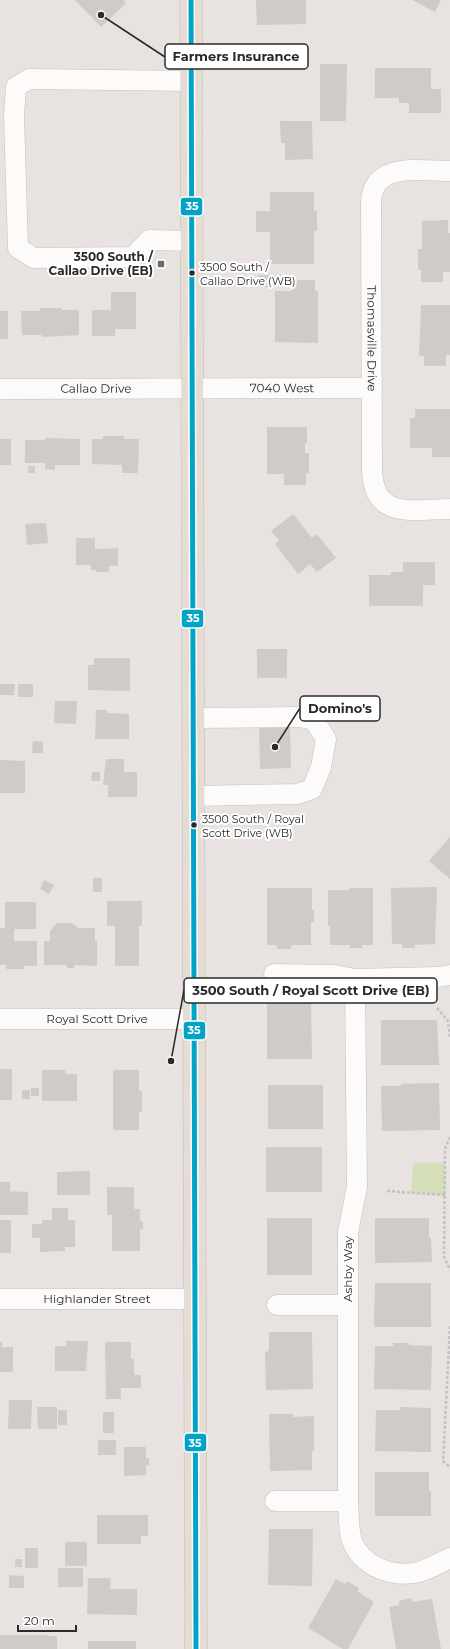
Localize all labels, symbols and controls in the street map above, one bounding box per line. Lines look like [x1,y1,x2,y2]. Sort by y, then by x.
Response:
callout: Farmers Insurance [165,44,308,69]
text: Farmers Insurance [173,48,299,64]
line badge: 35 [180,197,203,216]
text: 35 [185,199,199,213]
place label: 3500 South / Callao Drive (EB) [49,249,154,278]
marker: 3500 South / Callao Drive (EB) [156,259,166,269]
place label: 3500 South / Callao Drive (WB) [200,260,296,288]
marker: 3500 South / Callao Drive (WB) [187,268,197,278]
street label: Thomasville Drive [364,285,380,392]
street label: 7040 West [250,380,314,395]
street label: Callao Drive [60,381,132,396]
line badge: 35 [181,609,204,628]
text: 35 [186,611,200,625]
callout: Domino's [300,696,380,721]
text: Domino's [308,700,372,716]
place label: 3500 South / Royal Scott Drive (WB) [202,812,304,840]
marker: 3500 South / Royal Scott Drive (WB) [189,820,199,830]
callout: 3500 South / Royal Scott Drive (EB) [184,978,437,1003]
text: 3500 South / Royal Scott Drive (EB) [191,982,430,998]
street label: Royal Scott Drive [46,1011,148,1026]
line badge: 35 [183,1021,206,1040]
text: 35 [187,1023,201,1037]
street label: Ashby Way [340,1235,355,1302]
street label: Highlander Street [43,1291,151,1306]
line badge: 35 [184,1433,207,1452]
text: 35 [188,1436,202,1450]
scale bar [18,1607,76,1633]
text: 20 m [24,1613,55,1628]

